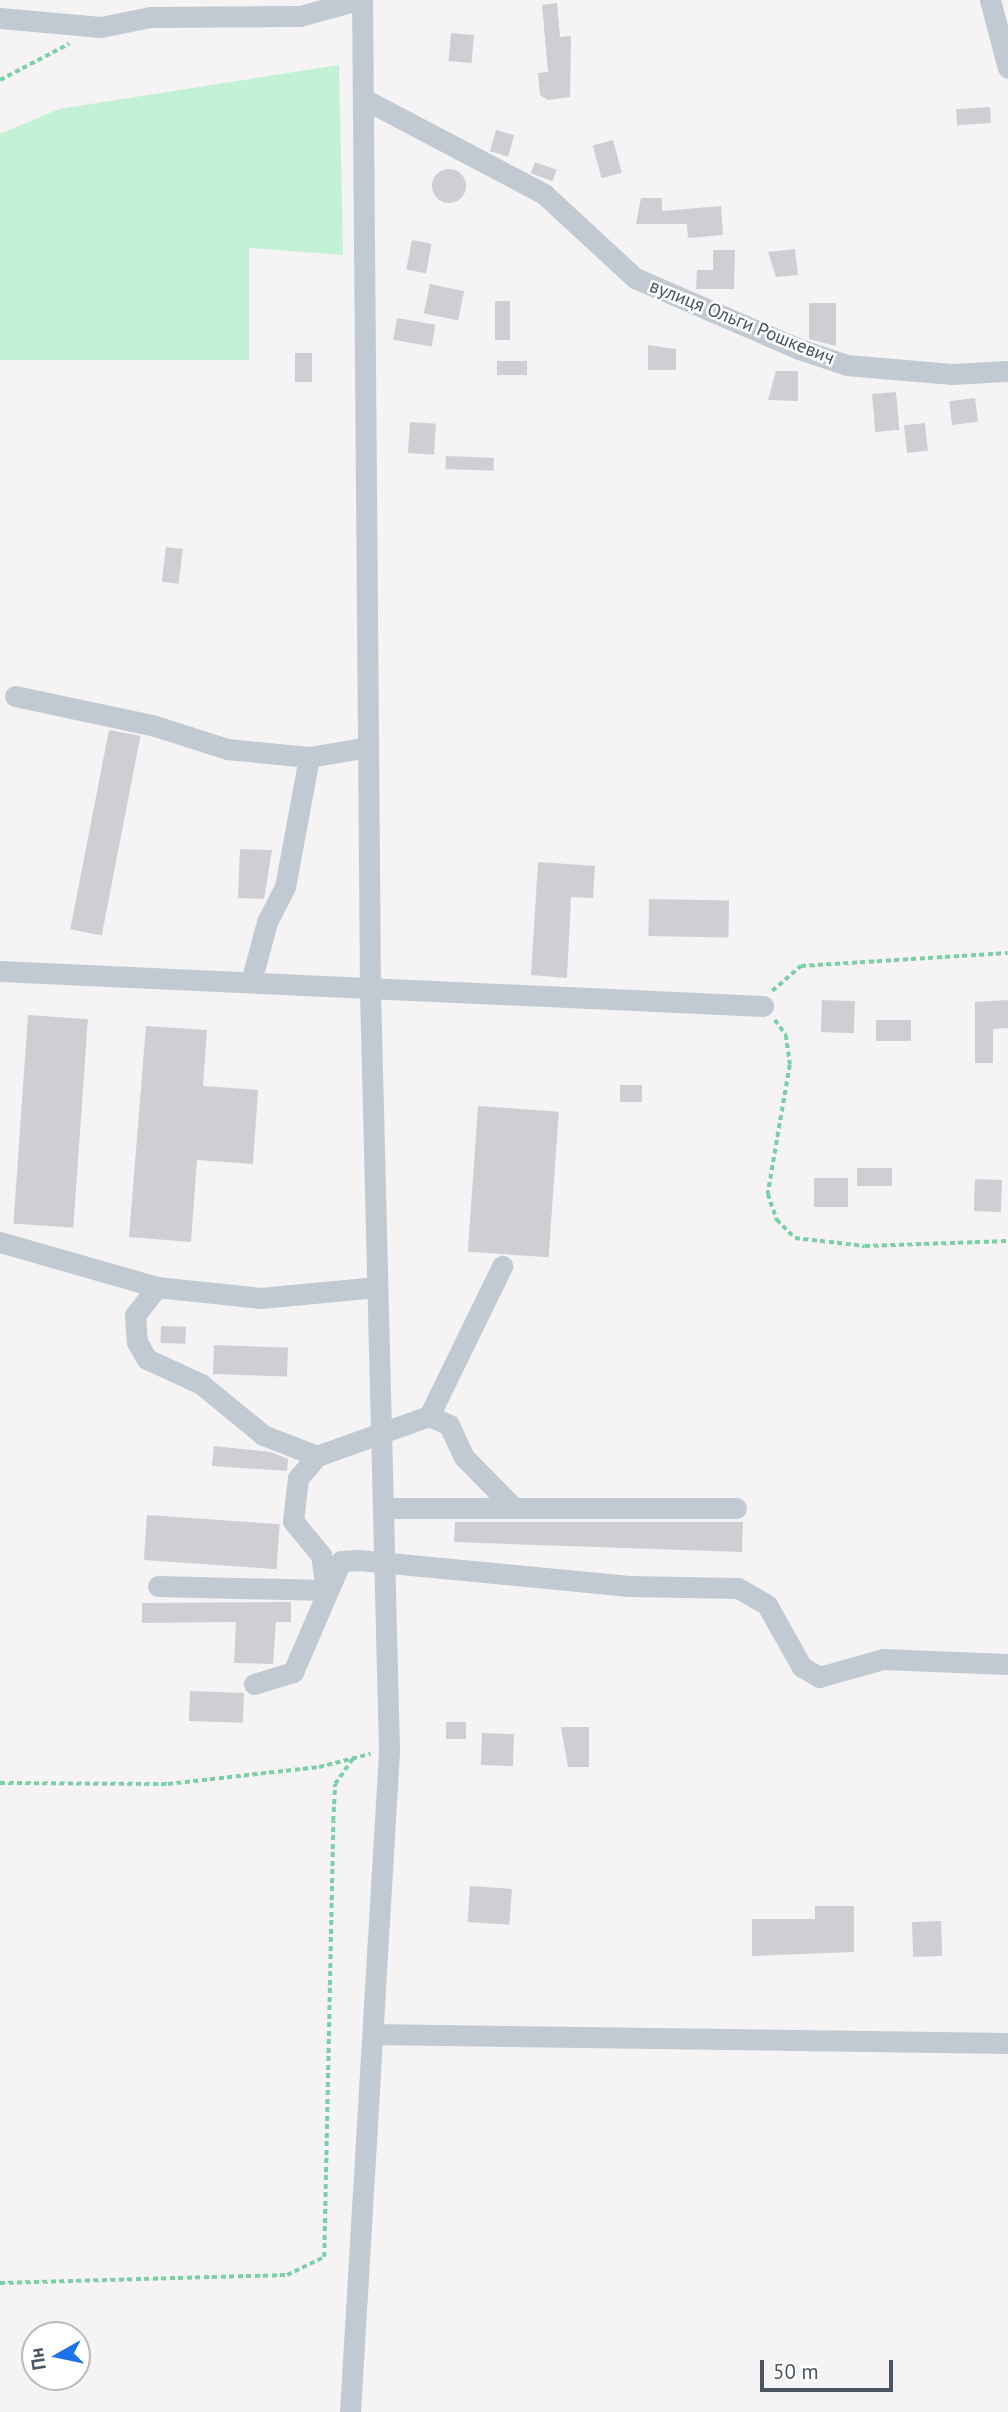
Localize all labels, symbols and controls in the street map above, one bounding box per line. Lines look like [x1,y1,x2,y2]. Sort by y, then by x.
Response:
street label: вулиця Ольги Рошкевич [646,274,838,370]
north arrow [21,2321,91,2391]
text: Пн [24,2346,51,2372]
scale bar [763,2346,896,2390]
text: 50 m [773,2358,819,2385]

